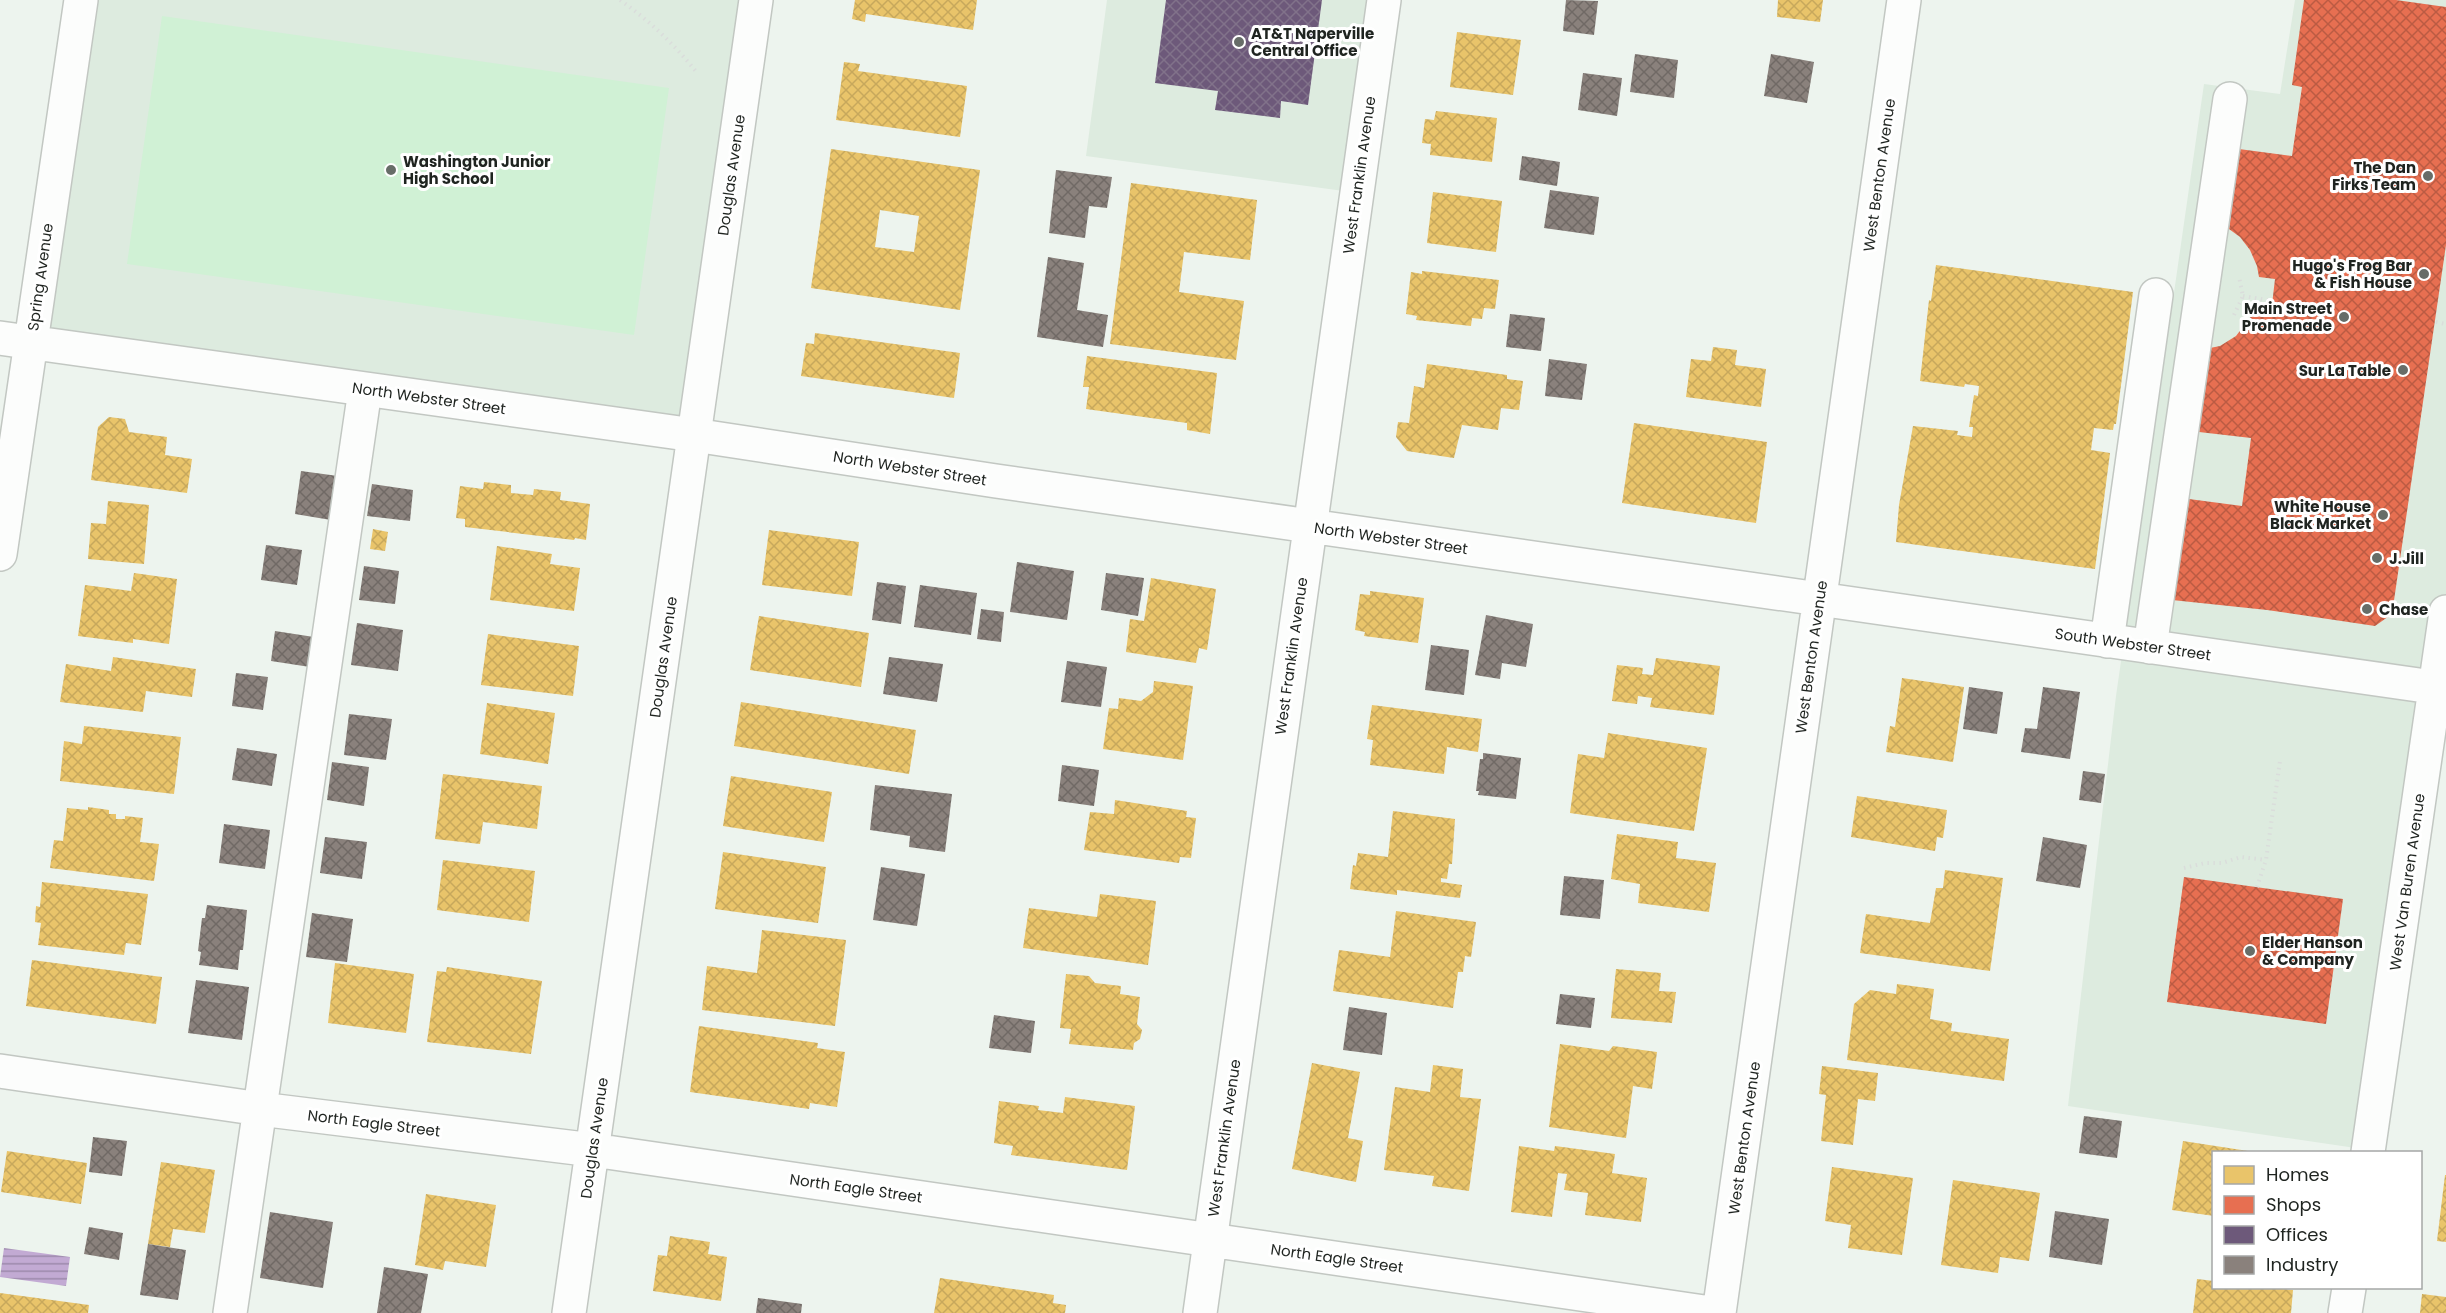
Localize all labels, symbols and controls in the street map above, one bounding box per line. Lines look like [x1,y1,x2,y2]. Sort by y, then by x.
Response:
place label: AT&T Naperville Central Office [1251,23,1374,61]
marker: AT&T Naperville Central Office [1232,35,1246,49]
street label: West Franklin Avenue [1338,95,1380,255]
street label: West Benton Avenue [1858,97,1900,253]
street label: Douglas Avenue [712,113,750,237]
place label: Washington Junior High School [403,151,551,189]
place label: The Dan Firks Team [2332,157,2416,195]
marker: Washington Junior High School [384,163,398,177]
marker: The Dan Firks Team [2421,169,2435,183]
street label: Spring Avenue [22,222,58,332]
place label: Hugo's Frog Bar & Fish House [2292,255,2413,293]
marker: Hugo's Frog Bar & Fish House [2417,267,2431,281]
place label: Main Street Promenade [2242,298,2332,336]
marker: Main Street Promenade [2337,310,2351,324]
place label: Sur La Table [2299,360,2391,381]
marker: Sur La Table [2396,363,2410,377]
street label: North Webster Street [351,377,507,419]
street label: North Webster Street [832,446,988,490]
place label: White House Black Market [2270,496,2371,534]
marker: White House Black Market [2376,508,2390,522]
street label: North Webster Street [1313,517,1469,559]
place label: J.Jill [2389,548,2424,569]
marker: J.Jill [2370,551,2384,565]
street label: West Franklin Avenue [1270,576,1312,736]
street label: West Benton Avenue [1790,579,1832,735]
street label: Douglas Avenue [644,595,682,719]
place label: Chase [2379,599,2428,620]
marker: Chase [2360,602,2374,616]
street label: South Webster Street [2054,623,2212,665]
street label: West Van Buren Avenue [2384,792,2430,972]
place label: Elder Hanson & Company [2262,932,2363,970]
marker: Elder Hanson & Company [2243,944,2257,958]
street label: West Franklin Avenue [1203,1058,1245,1218]
street label: West Benton Avenue [1723,1060,1765,1216]
street label: Douglas Avenue [575,1076,613,1200]
street label: North Eagle Street [306,1104,442,1142]
legend [2212,1151,2422,1289]
text: Homes [2266,1162,2329,1187]
street label: North Eagle Street [788,1168,924,1208]
text: Shops [2266,1192,2321,1217]
text: Offices [2266,1222,2328,1247]
street label: North Eagle Street [1269,1238,1405,1278]
text: Industry [2266,1252,2338,1277]

